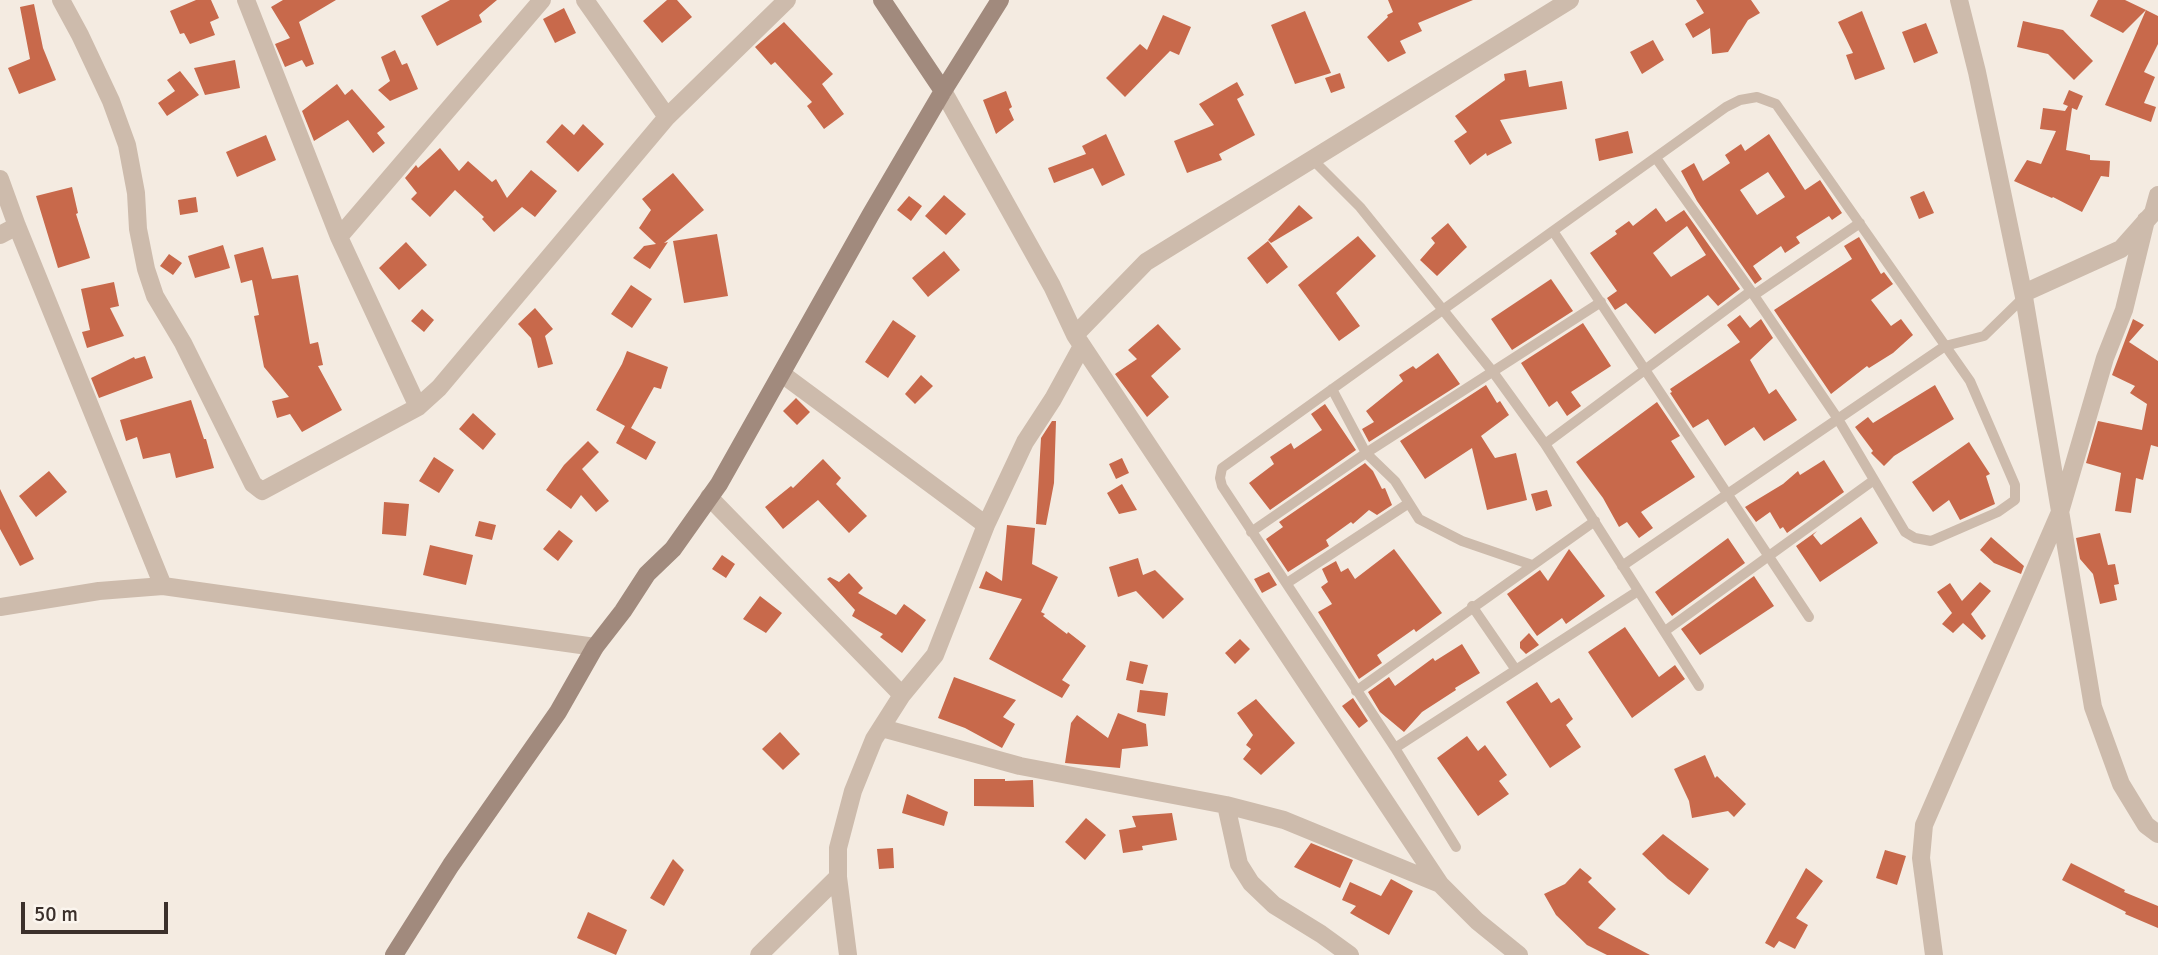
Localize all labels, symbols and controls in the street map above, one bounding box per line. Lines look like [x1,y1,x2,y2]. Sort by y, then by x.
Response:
scale bar [24,888,172,932]
text: 50 m [34,901,78,927]

